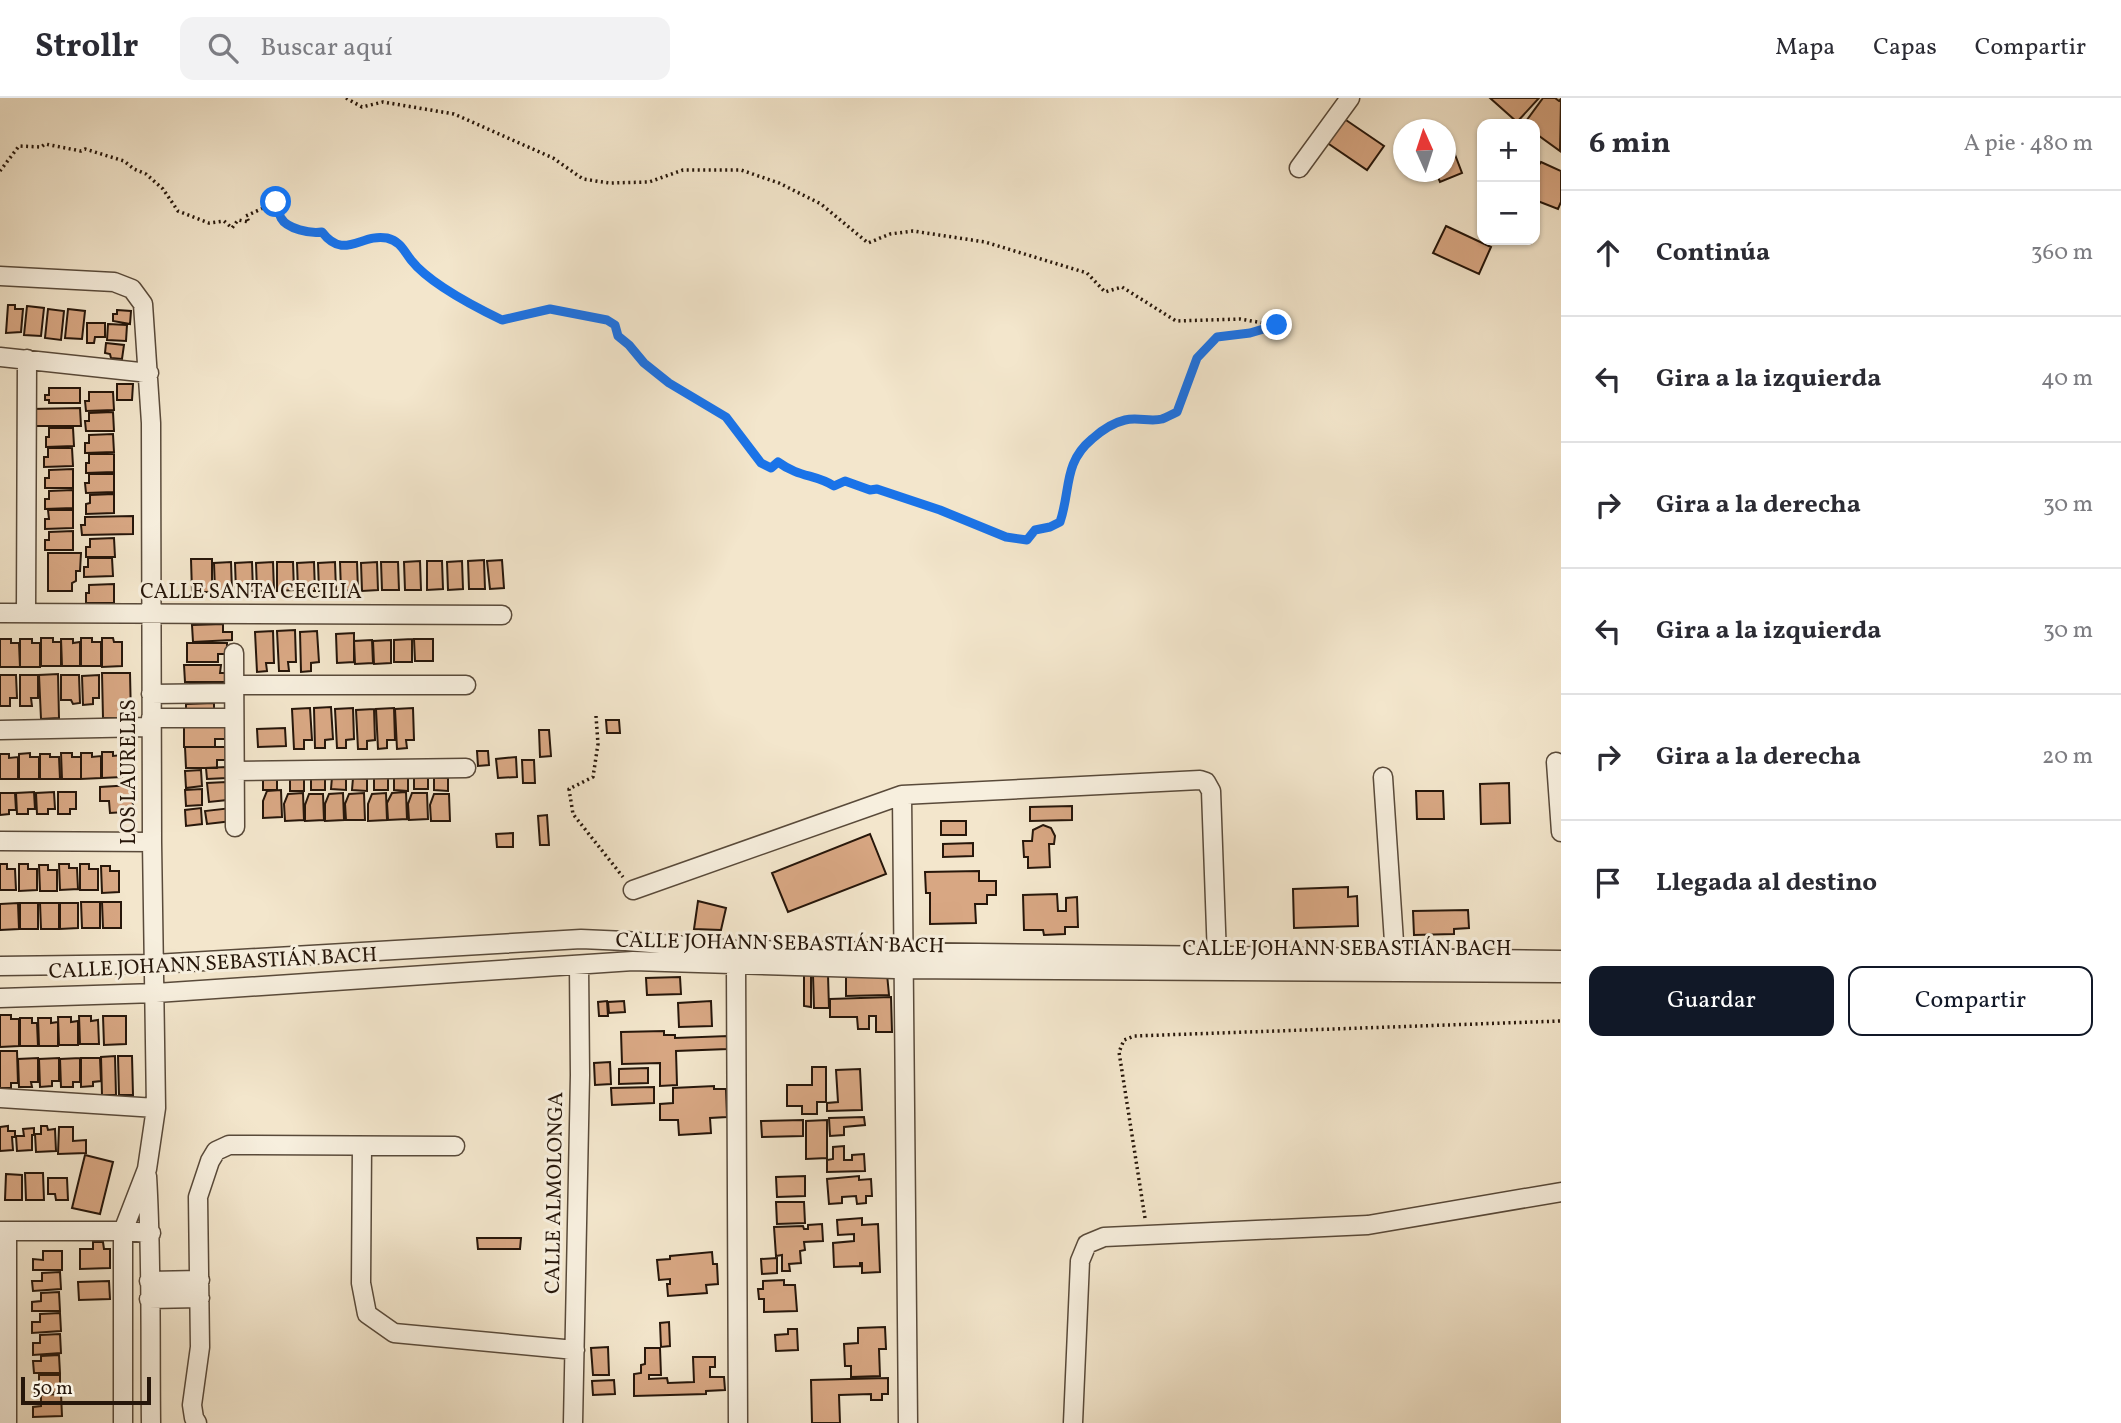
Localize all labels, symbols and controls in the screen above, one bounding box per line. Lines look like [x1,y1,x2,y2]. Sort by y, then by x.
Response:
search box [180,17,670,80]
text: Strollr [35,25,138,71]
icon: search [204,29,242,67]
text: Buscar aquí [260,30,393,66]
text: Mapa [1775,31,1835,65]
text: Capas [1873,31,1937,65]
text: Compartir [1975,31,2086,65]
north arrow [1393,119,1456,182]
map controls [1477,119,1540,245]
button: + [1477,119,1540,182]
text: 6 min [1589,123,1671,165]
text: A pie · 480 m [1964,128,2093,160]
button: − [1477,182,1540,245]
route start [260,186,291,217]
icon: ahead [1589,234,1627,272]
text: Continúa [1656,235,1770,271]
text: 360 m [2031,237,2093,269]
route end [1261,309,1292,340]
icon: left [1589,360,1627,398]
text: Gira a la izquierda [1656,361,1881,397]
text: 40 m [2041,363,2093,395]
icon: right [1589,486,1627,524]
text: Gira a la derecha [1656,487,1861,523]
text: 30 m [2043,489,2093,521]
street label: CALLE SANTA CECILIA [140,578,362,607]
icon: left [1589,612,1627,650]
text: Gira a la izquierda [1656,613,1881,649]
text: 30 m [2043,615,2093,647]
street label: LOS LAURELES [115,699,144,845]
icon: right [1589,738,1627,776]
text: Gira a la derecha [1656,739,1861,775]
text: 20 m [2042,741,2093,773]
icon: arrive [1589,864,1627,902]
text: Llegada al destino [1656,865,1877,901]
street label: CALLE JOHANN SEBASTIÁN BACH [615,927,945,961]
street label: CALLE JOHANN SEBASTIÁN BACH [1183,935,1511,964]
street label: CALLE JOHANN SEBASTIÁN BACH [48,941,378,987]
button: Guardar [1589,966,1834,1036]
button: Compartir [1848,966,2093,1036]
street label: CALLE ALMOLONGA [539,1092,571,1294]
scale bar [21,1374,150,1406]
text: 50 m [32,1376,73,1402]

